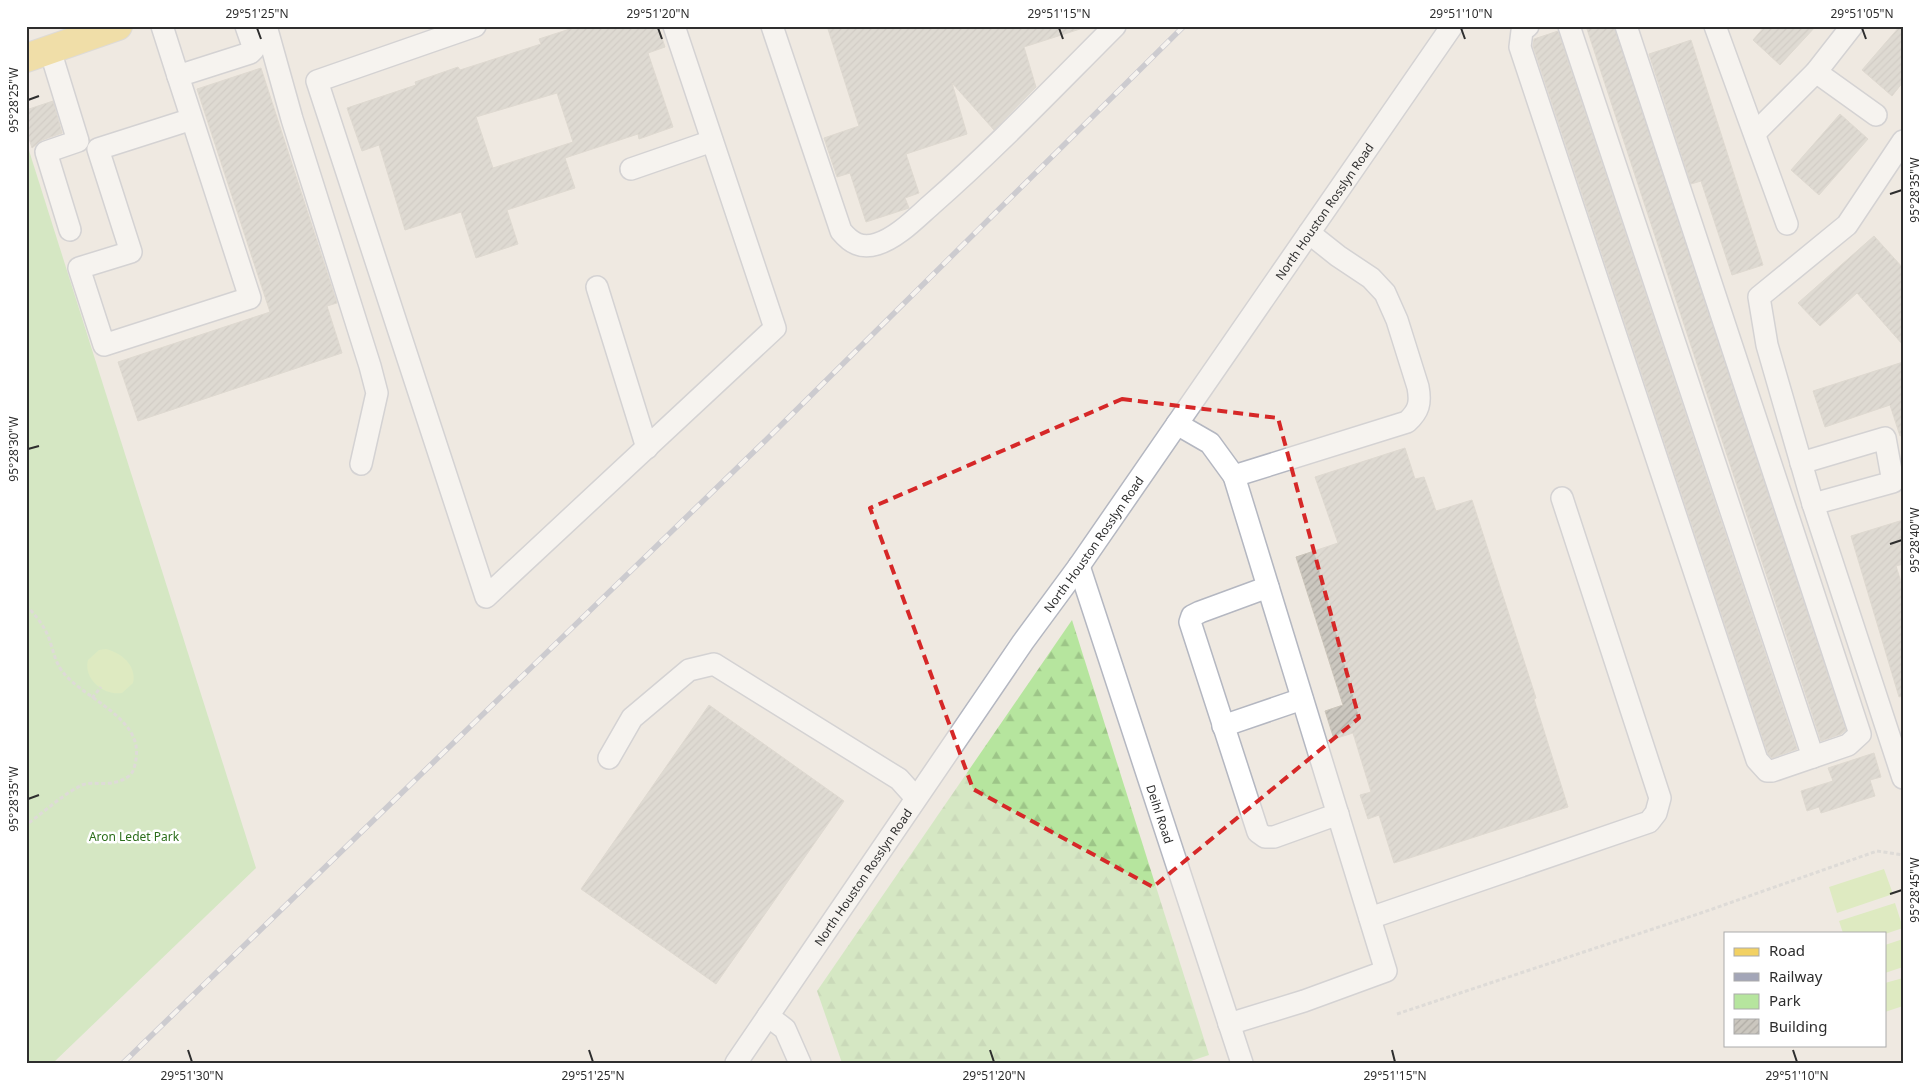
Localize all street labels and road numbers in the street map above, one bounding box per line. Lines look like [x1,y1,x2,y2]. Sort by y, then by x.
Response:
street label: North Houston Rosslyn Road [1271,140,1377,283]
street label: North Houston Rosslyn Road [1039,473,1147,616]
street label: Deihl Road [1143,782,1178,846]
street label: North Houston Rosslyn Road [810,805,916,949]

